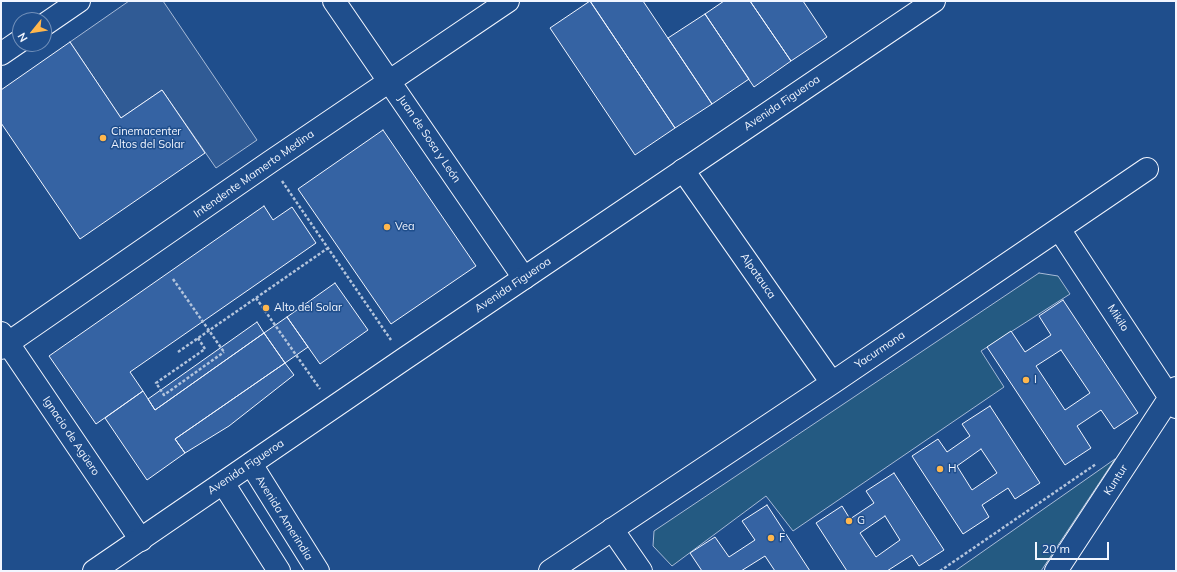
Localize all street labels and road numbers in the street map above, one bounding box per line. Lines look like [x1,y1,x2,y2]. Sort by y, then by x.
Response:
street label: Avenida Figueroa [741,73,823,133]
street label: Juan de Sosa y León [395,93,463,185]
street label: Intendente Mamerto Medina [191,127,317,221]
street label: Alpatauca [737,251,779,301]
street label: Avenida Figueroa [472,255,554,315]
street label: Mikilo [1105,302,1131,334]
street label: Yacurmana [852,328,908,372]
street label: Ignacio de Agüero [40,394,102,478]
street label: Avenida Figueroa [205,437,287,497]
street label: Kuntur [1101,462,1131,498]
street label: Avenida Amerindia [253,473,315,563]

